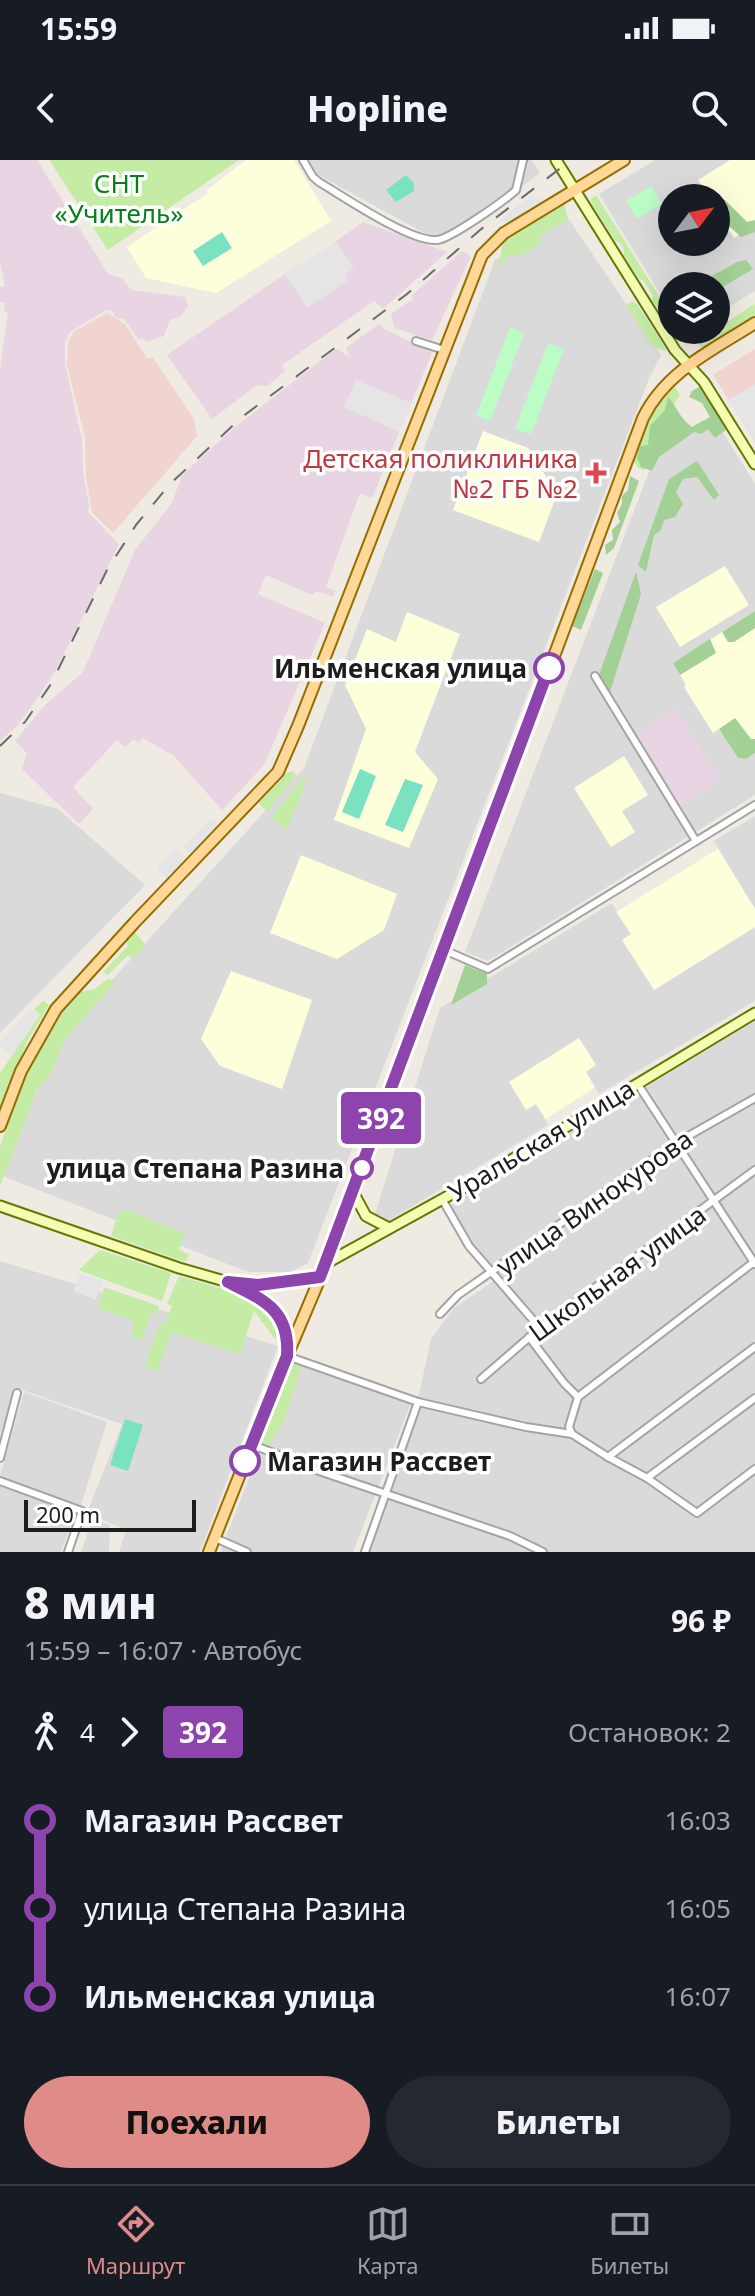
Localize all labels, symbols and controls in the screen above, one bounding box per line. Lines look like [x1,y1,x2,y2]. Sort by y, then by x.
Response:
text: 15:59 [40,8,117,49]
text: Hopline [307,84,448,133]
icon: back [24,86,68,130]
icon: search [687,86,731,130]
park label: СНТ «Учитель» [54,165,184,231]
north arrow [658,184,730,256]
map controls [658,184,730,344]
button: layers [658,272,730,344]
place label: Детская поликлиника №2 ГБ №2 [303,440,578,506]
marker: Детская поликлиника №2 ГБ №2 [585,462,607,484]
place label: Ильменская улица [274,650,527,686]
marker: Ильменская улица [534,653,564,683]
street label: Уральская улица [441,1070,641,1210]
line badge: 392 [335,1092,427,1144]
text: 392 [357,1099,405,1137]
street label: улица Винокурова [489,1121,699,1283]
place label: улица Степана Разина [46,1150,344,1186]
marker: улица Степана Разина [351,1157,373,1179]
street label: Школьная улица [521,1196,713,1350]
place label: Магазин Рассвет [267,1443,491,1479]
marker: Магазин Рассвет [230,1446,260,1476]
scale bar [24,1496,196,1532]
text: 200 m [36,1499,100,1529]
text: 8 мин [24,1572,157,1632]
text: 96 ₽ [671,1600,731,1641]
text: 15:59 – 16:07 · Автобус [24,1632,302,1668]
icon: walk [24,1710,68,1754]
icon: forward [107,1710,151,1754]
text: 392 [179,1713,227,1751]
text: 4 [80,1714,95,1750]
text: Остановок: 2 [568,1714,731,1750]
text: Магазин Рассвет [84,1800,343,1841]
text: 16:03 [665,1802,731,1838]
text: улица Степана Разина [84,1888,406,1929]
text: 16:05 [665,1890,731,1926]
text: Ильменская улица [84,1976,376,2017]
text: 16:07 [665,1978,731,2014]
button: Поехали [24,2076,370,2168]
button: Билеты [386,2076,731,2168]
tab: Маршрут [86,2202,185,2280]
tab: Карта [357,2202,418,2280]
tab: Билеты [590,2202,669,2280]

